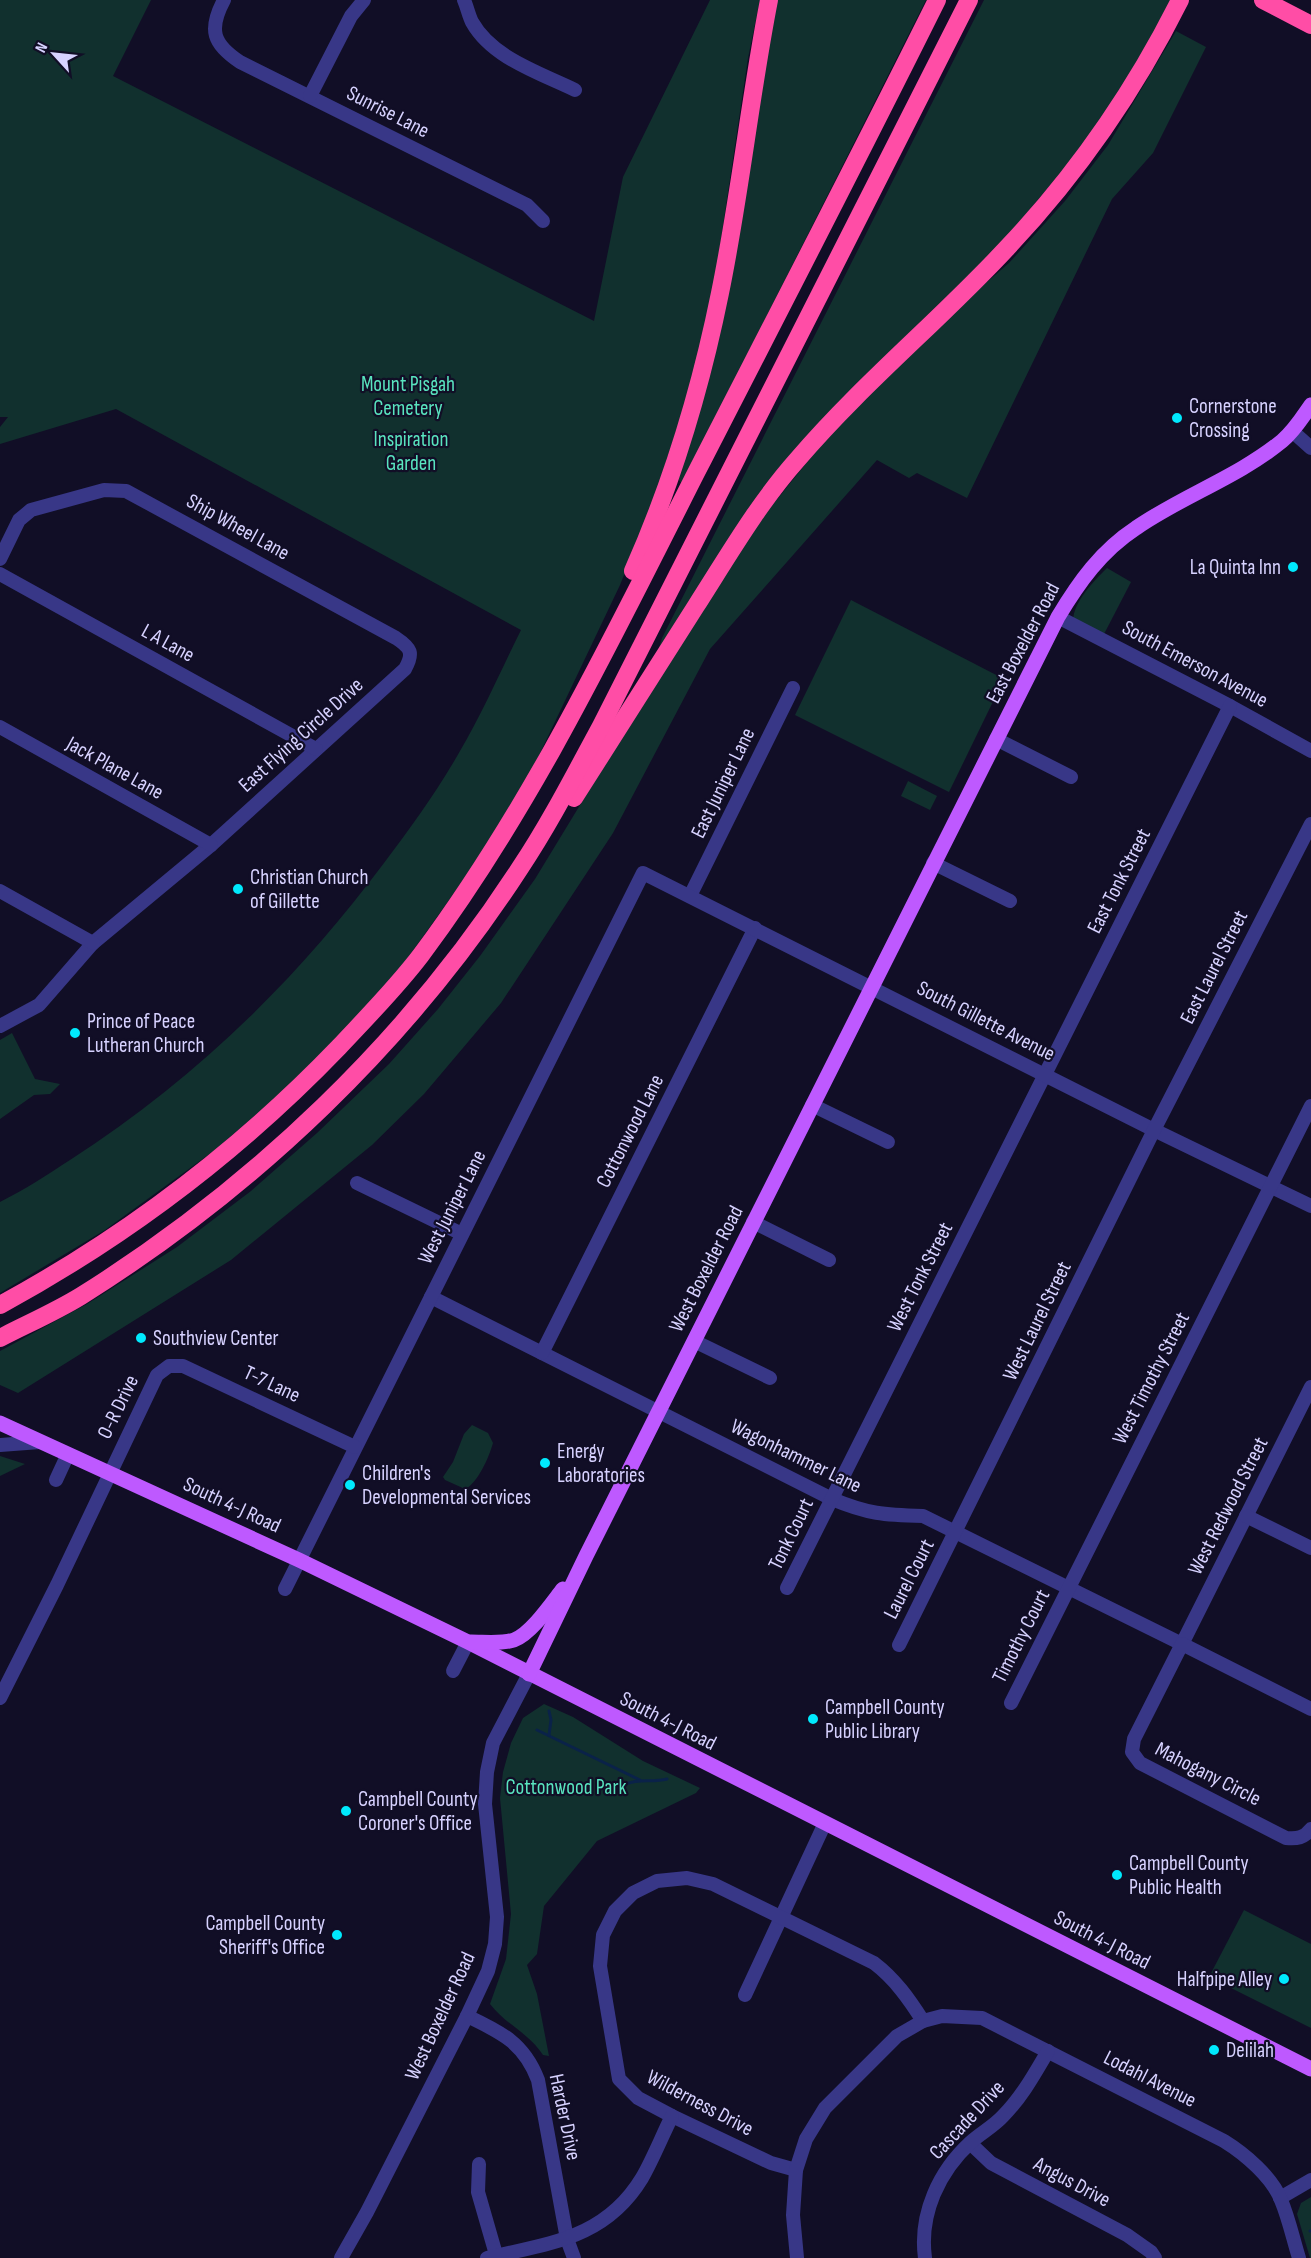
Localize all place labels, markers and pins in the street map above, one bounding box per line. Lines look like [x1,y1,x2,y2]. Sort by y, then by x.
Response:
place label: Cornerstone Crossing [1189,394,1277,443]
marker: Cornerstone Crossing [1170,411,1184,425]
place label: La Quinta Inn [1190,555,1281,580]
marker: La Quinta Inn [1286,560,1300,574]
place label: Christian Church of Gillette [250,865,368,914]
marker: Christian Church of Gillette [231,882,245,896]
place label: Prince of Peace Lutheran Church [87,1009,205,1058]
marker: Prince of Peace Lutheran Church [68,1026,82,1040]
place label: Southview Center [153,1326,279,1351]
marker: Southview Center [134,1331,148,1345]
place label: Energy Laboratories [557,1439,645,1488]
marker: Energy Laboratories [538,1456,552,1470]
place label: Children's Developmental Services [362,1461,531,1510]
marker: Children's Developmental Services [343,1478,357,1492]
place label: Campbell County Public Library [825,1695,945,1744]
marker: Campbell County Public Library [806,1712,820,1726]
place label: Campbell County Coroner's Office [358,1787,478,1836]
marker: Campbell County Coroner's Office [339,1804,353,1818]
place label: Campbell County Public Health [1129,1851,1249,1900]
marker: Campbell County Public Health [1110,1868,1124,1882]
place label: Campbell County Sheriff's Office [205,1911,325,1960]
marker: Campbell County Sheriff's Office [330,1928,344,1942]
place label: Halfpipe Alley [1177,1967,1272,1992]
marker: Halfpipe Alley [1277,1972,1291,1986]
place label: Delilah [1226,2038,1274,2063]
marker: Delilah [1207,2043,1221,2057]

